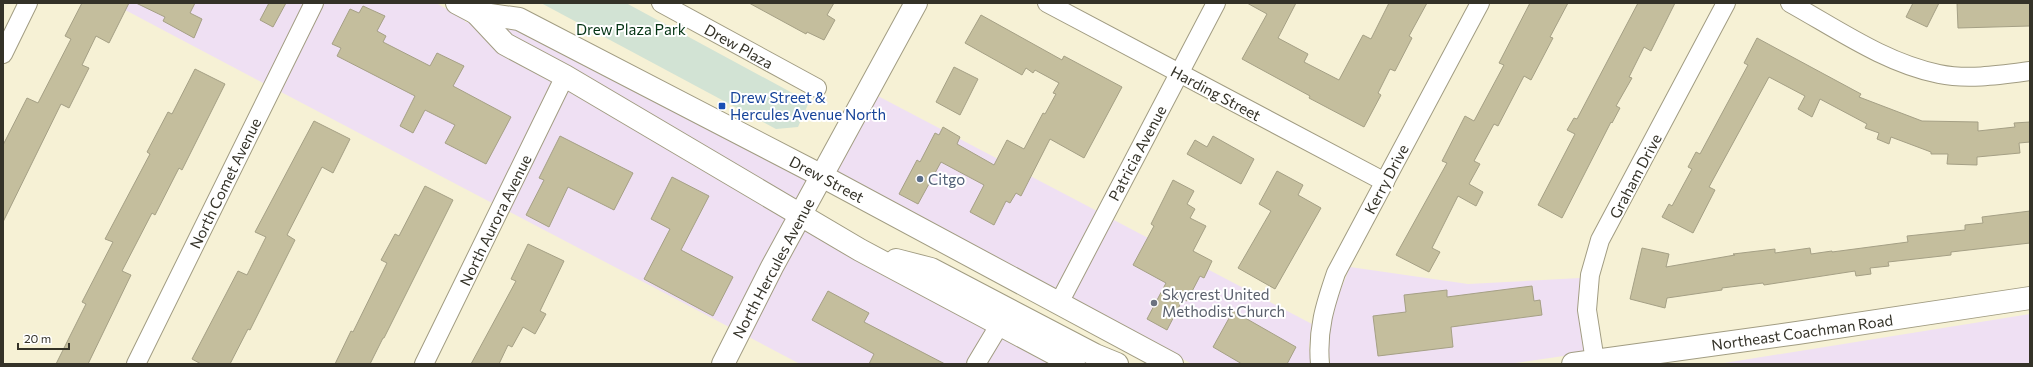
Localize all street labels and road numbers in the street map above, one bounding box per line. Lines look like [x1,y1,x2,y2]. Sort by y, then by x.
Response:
street label: Drew Plaza [702,20,776,72]
street label: Harding Street [1168,62,1264,124]
street label: Patricia Avenue [1104,102,1170,204]
street label: North Comet Avenue [186,115,264,251]
street label: Graham Drive [1605,131,1665,221]
street label: Kerry Drive [1360,141,1412,217]
street label: North Aurora Avenue [455,151,535,289]
street label: Drew Street [787,152,867,206]
street label: North Hercules Avenue [728,195,818,341]
street label: Northeast Coachman Road [1710,310,1894,354]

